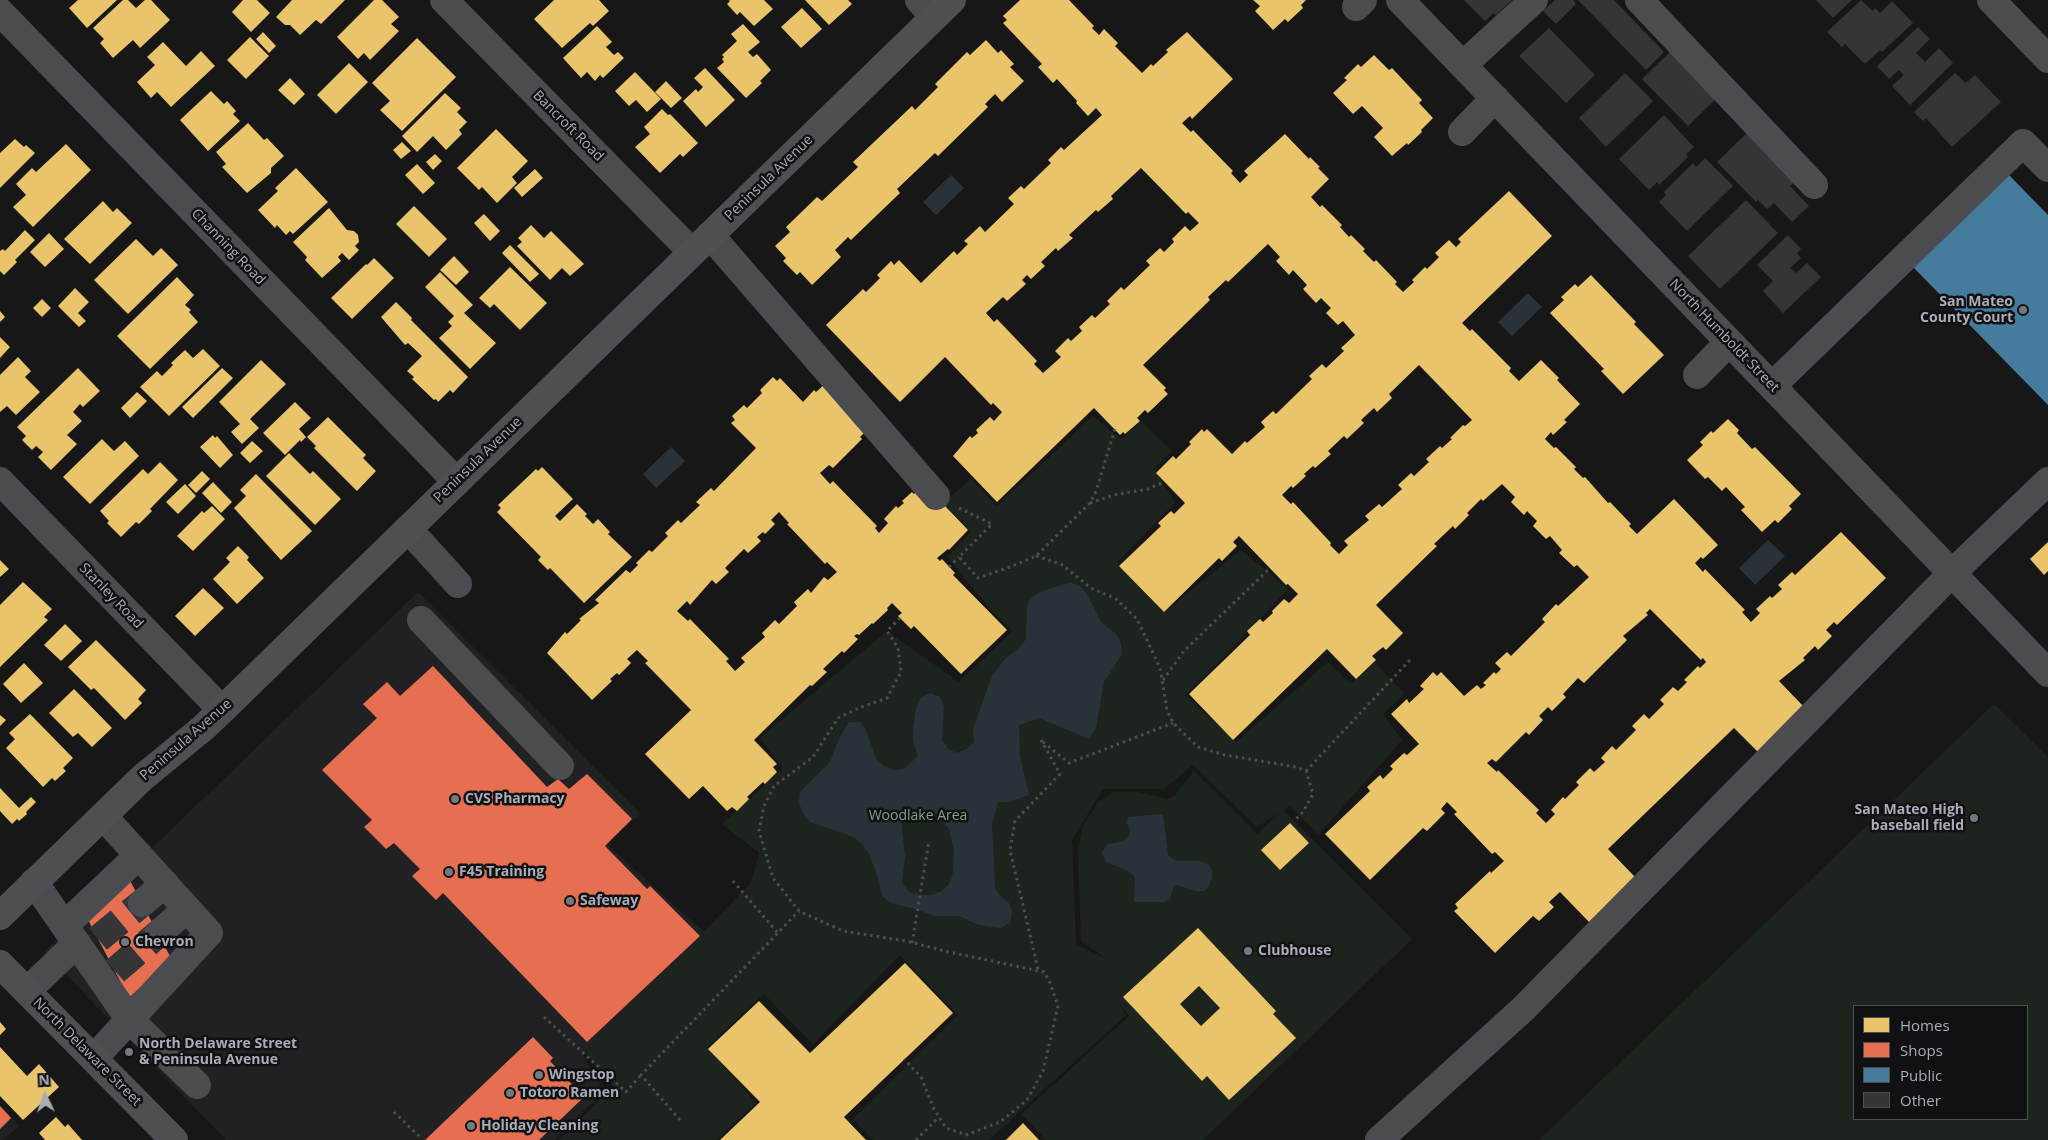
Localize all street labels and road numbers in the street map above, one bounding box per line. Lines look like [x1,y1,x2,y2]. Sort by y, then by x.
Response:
street label: Bancroft Road [529,87,607,165]
street label: Peninsula Avenue [721,132,817,224]
street label: Channing Road [188,206,268,288]
street label: North Humboldt Street [1666,276,1782,396]
street label: Peninsula Avenue [430,414,526,506]
street label: Stanley Road [76,560,146,632]
street label: Peninsula Avenue [137,696,235,784]
street label: North Delaware Street [29,994,145,1110]

